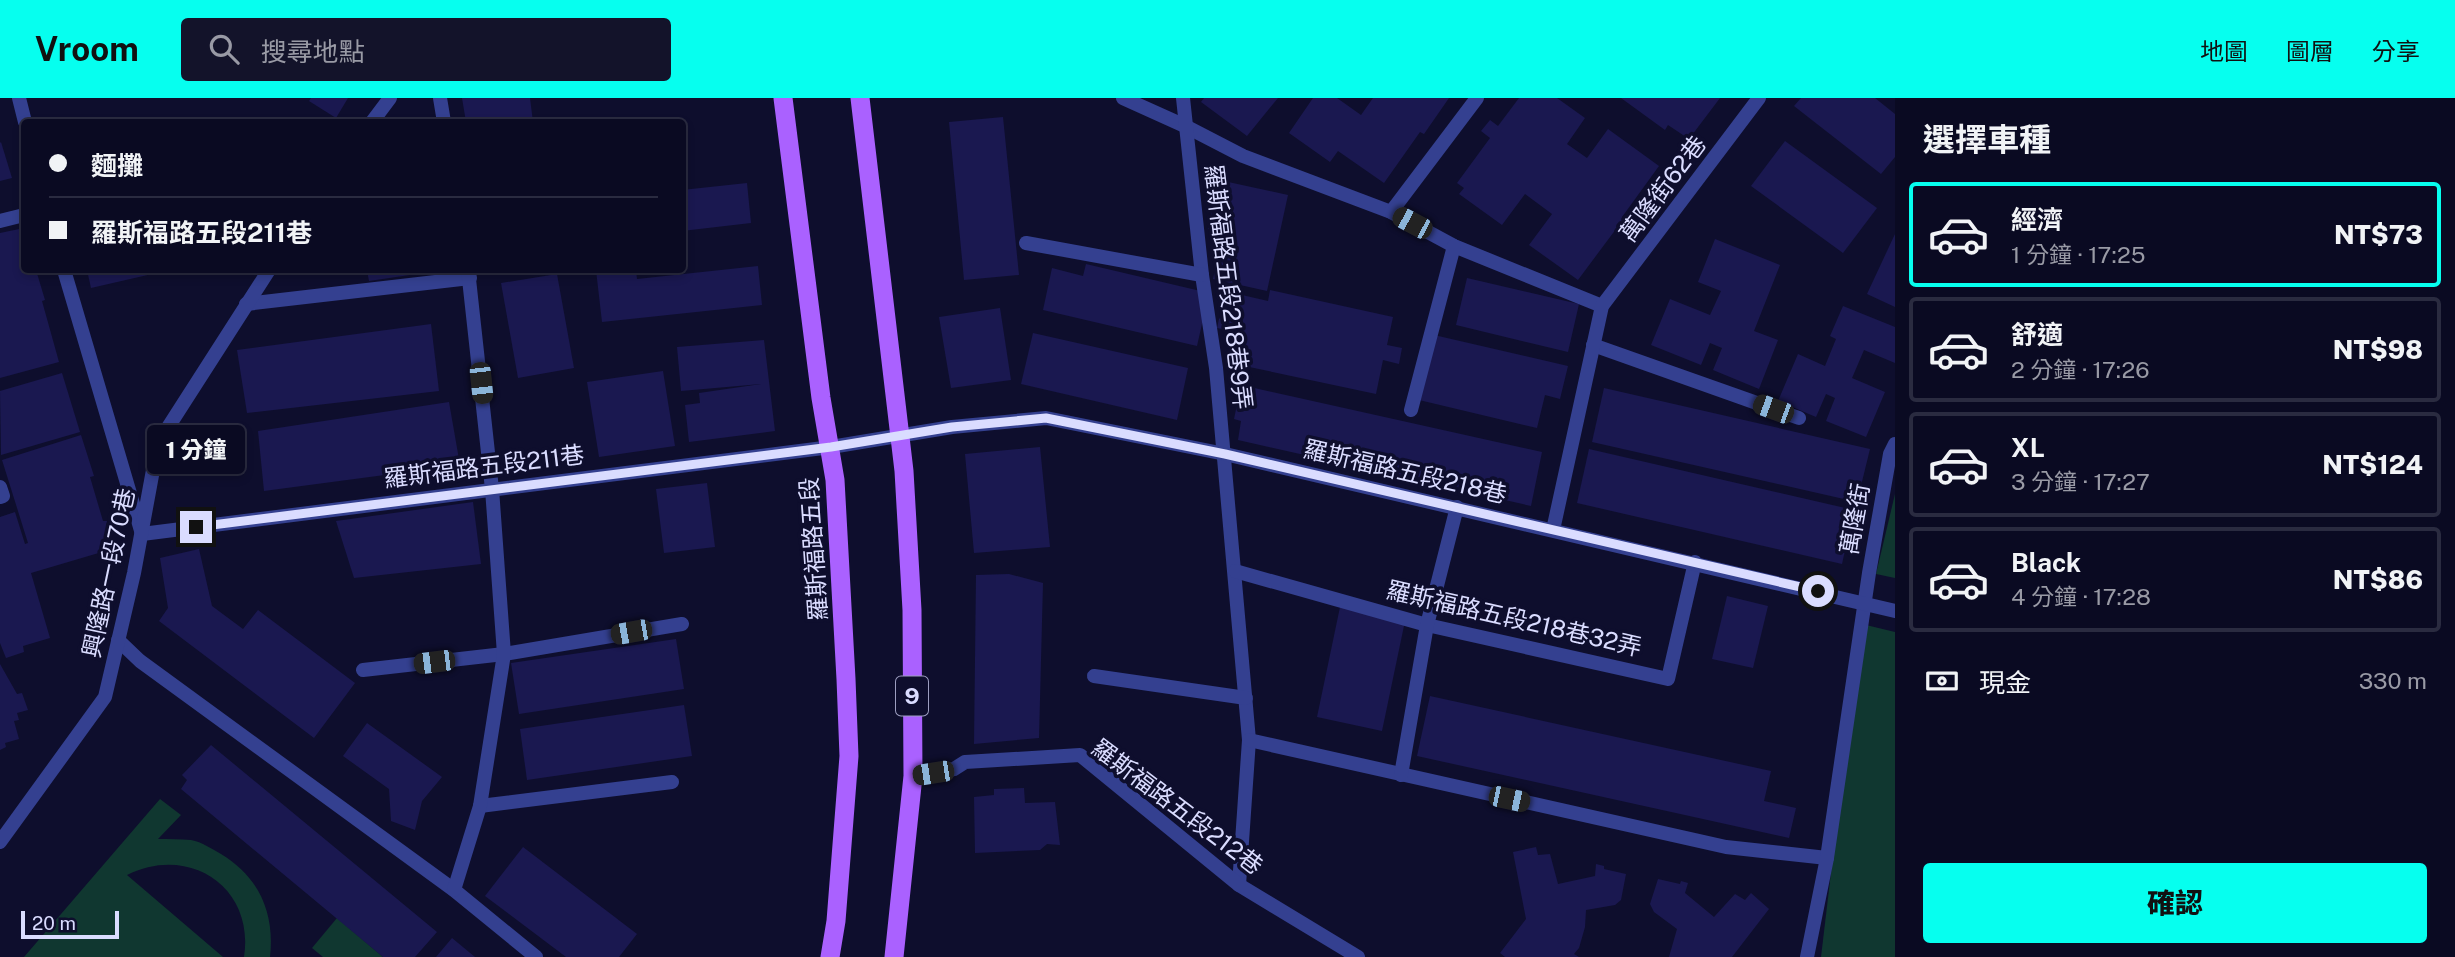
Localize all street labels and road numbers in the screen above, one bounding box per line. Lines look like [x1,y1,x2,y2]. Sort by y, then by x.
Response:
street label: 萬隆街62巷 [1613,130,1711,247]
street label: 羅斯福路五段218巷9弄 [1200,163,1258,411]
street label: 羅斯福路五段218巷 [1301,434,1510,508]
street label: 羅斯福路五段211巷 [382,440,586,492]
street label: 羅斯福路五段 [794,476,832,622]
street label: 萬隆街 [1834,481,1874,557]
street label: 興隆路一段70巷 [76,485,140,660]
street label: 羅斯福路五段218巷32弄 [1384,575,1645,661]
road number: 9 [896,676,928,716]
street label: 羅斯福路五段212巷 [1087,733,1268,879]

